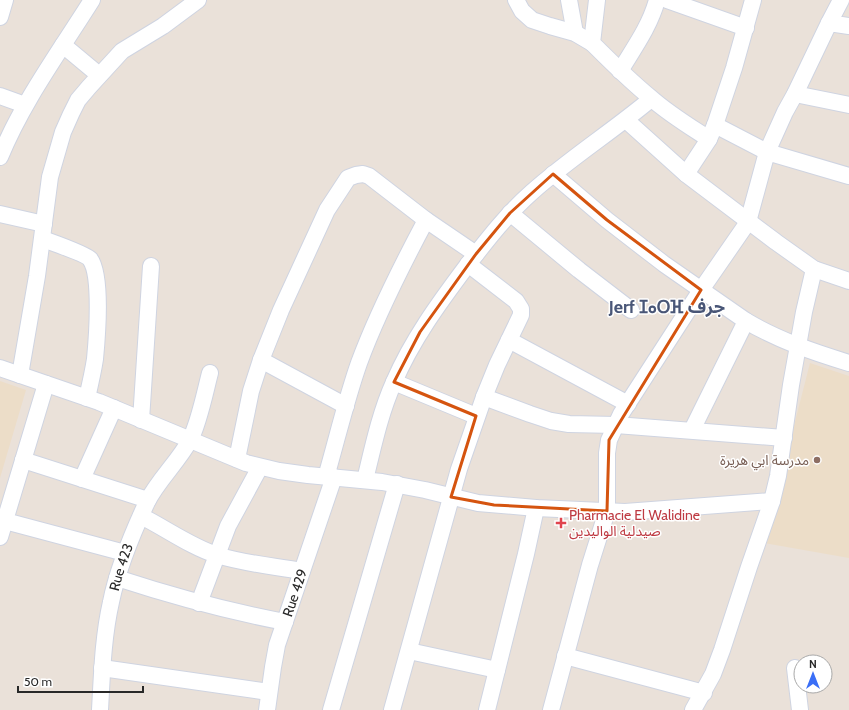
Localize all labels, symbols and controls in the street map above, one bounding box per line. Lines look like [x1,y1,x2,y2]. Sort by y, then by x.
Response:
district label: Jerf ⵊⴰⵔⴼ جرف [608,296,725,318]
place label: مدرسة ابي هريرة [720,451,809,471]
marker: مدرسة ابي هريرة [812,455,822,465]
place label: Pharmacie El Walidine صيدلية الواليدين [569,506,700,540]
marker: Pharmacie El Walidine صيدلية الواليدين [556,518,566,528]
street label: Rue 423 [105,541,137,593]
street label: Rue 429 [278,566,311,619]
north arrow [793,654,833,694]
text: N [809,657,817,671]
scale bar [18,668,143,694]
text: 50 m [24,674,52,689]

